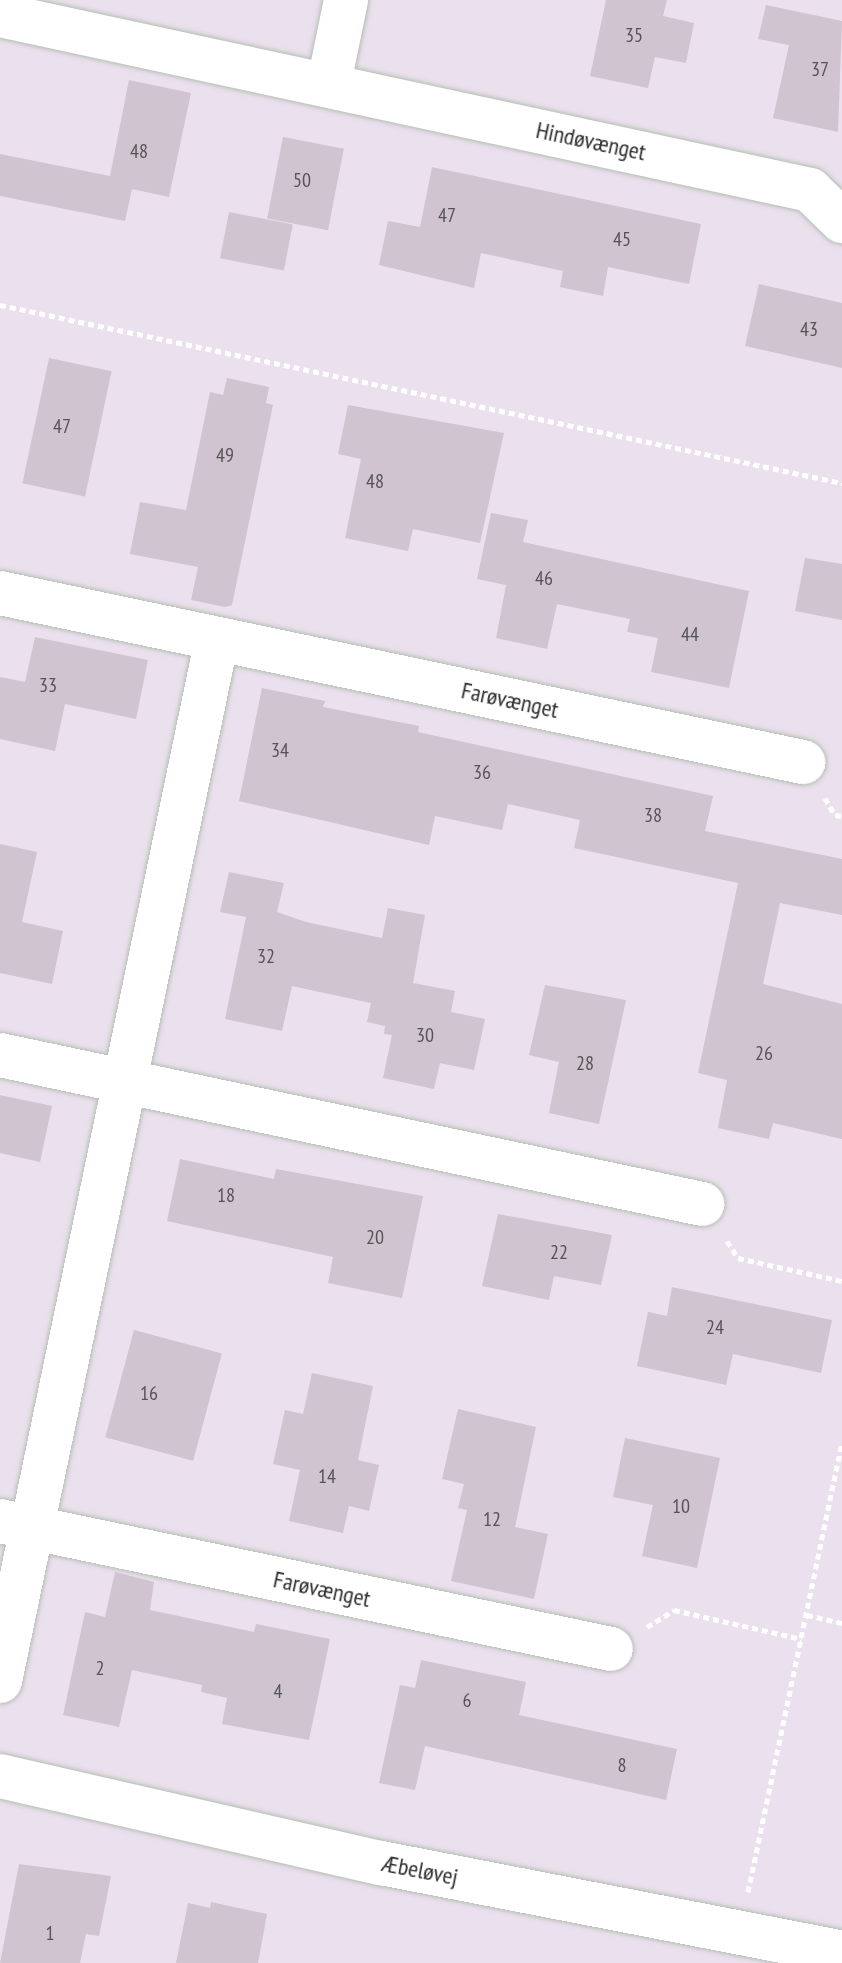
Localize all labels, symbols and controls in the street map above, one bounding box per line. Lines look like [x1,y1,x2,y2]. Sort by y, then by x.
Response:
house number: 35 [625,23,643,47]
house number: 37 [811,57,829,81]
street label: Hindøvænget [534,115,648,167]
house number: 48 [130,139,148,163]
house number: 50 [293,168,311,192]
house number: 47 [438,203,456,227]
house number: 45 [613,227,631,251]
house number: 43 [800,317,818,341]
house number: 47 [53,414,71,438]
house number: 49 [216,443,234,467]
house number: 48 [366,469,384,493]
house number: 46 [535,566,553,590]
house number: 44 [681,622,699,646]
house number: 33 [39,673,57,697]
street label: Farøvænget [459,676,561,724]
house number: 34 [271,738,289,762]
house number: 36 [473,760,491,784]
house number: 38 [644,803,662,827]
house number: 32 [257,944,275,968]
house number: 30 [416,1023,434,1047]
house number: 26 [755,1041,773,1065]
house number: 28 [576,1051,594,1075]
house number: 18 [217,1183,235,1207]
house number: 20 [366,1225,384,1249]
house number: 22 [550,1240,568,1264]
house number: 24 [706,1315,724,1339]
house number: 16 [140,1381,158,1405]
house number: 14 [318,1464,336,1488]
house number: 10 [672,1494,690,1518]
house number: 12 [483,1507,501,1531]
street label: Farøvænget [271,1565,373,1613]
house number: 2 [96,1656,104,1680]
house number: 4 [274,1679,282,1703]
house number: 6 [463,1688,471,1712]
house number: 8 [618,1753,626,1777]
street label: Æbeløvej [379,1849,461,1891]
house number: 1 [46,1921,54,1945]

